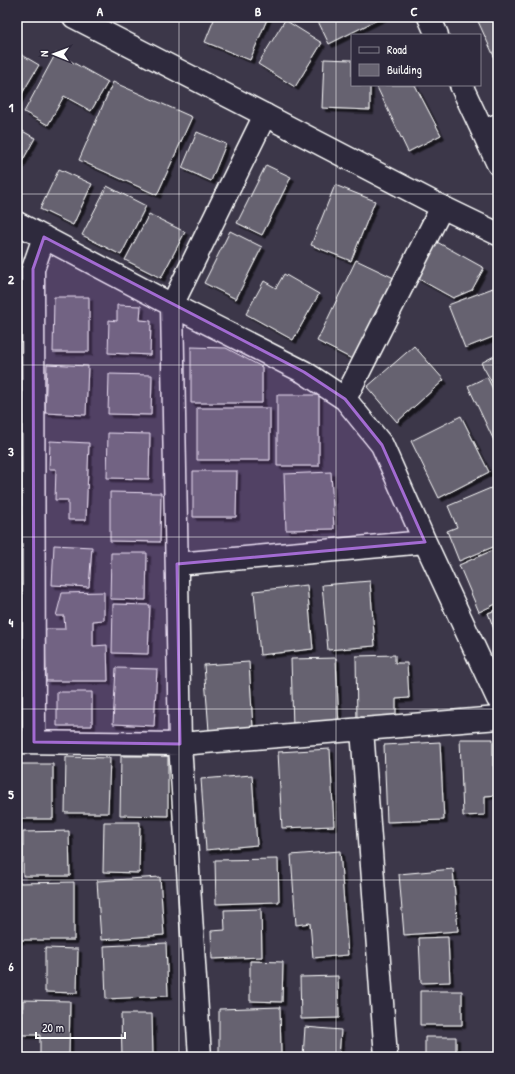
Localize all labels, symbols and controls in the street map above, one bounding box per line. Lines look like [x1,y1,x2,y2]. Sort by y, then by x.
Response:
text: A [97,2,104,20]
text: B [255,2,262,20]
text: C [410,2,418,20]
north arrow [34,34,74,74]
legend [351,34,481,86]
text: Road [387,41,407,58]
text: N [37,51,51,57]
text: Building [387,61,422,78]
text: 1 [9,98,14,116]
text: 2 [8,270,15,288]
text: 3 [8,442,14,460]
text: 4 [9,613,14,631]
text: 5 [8,785,14,803]
text: 6 [8,957,14,975]
scale bar [36,1014,125,1040]
text: 20 m [42,1019,64,1036]

